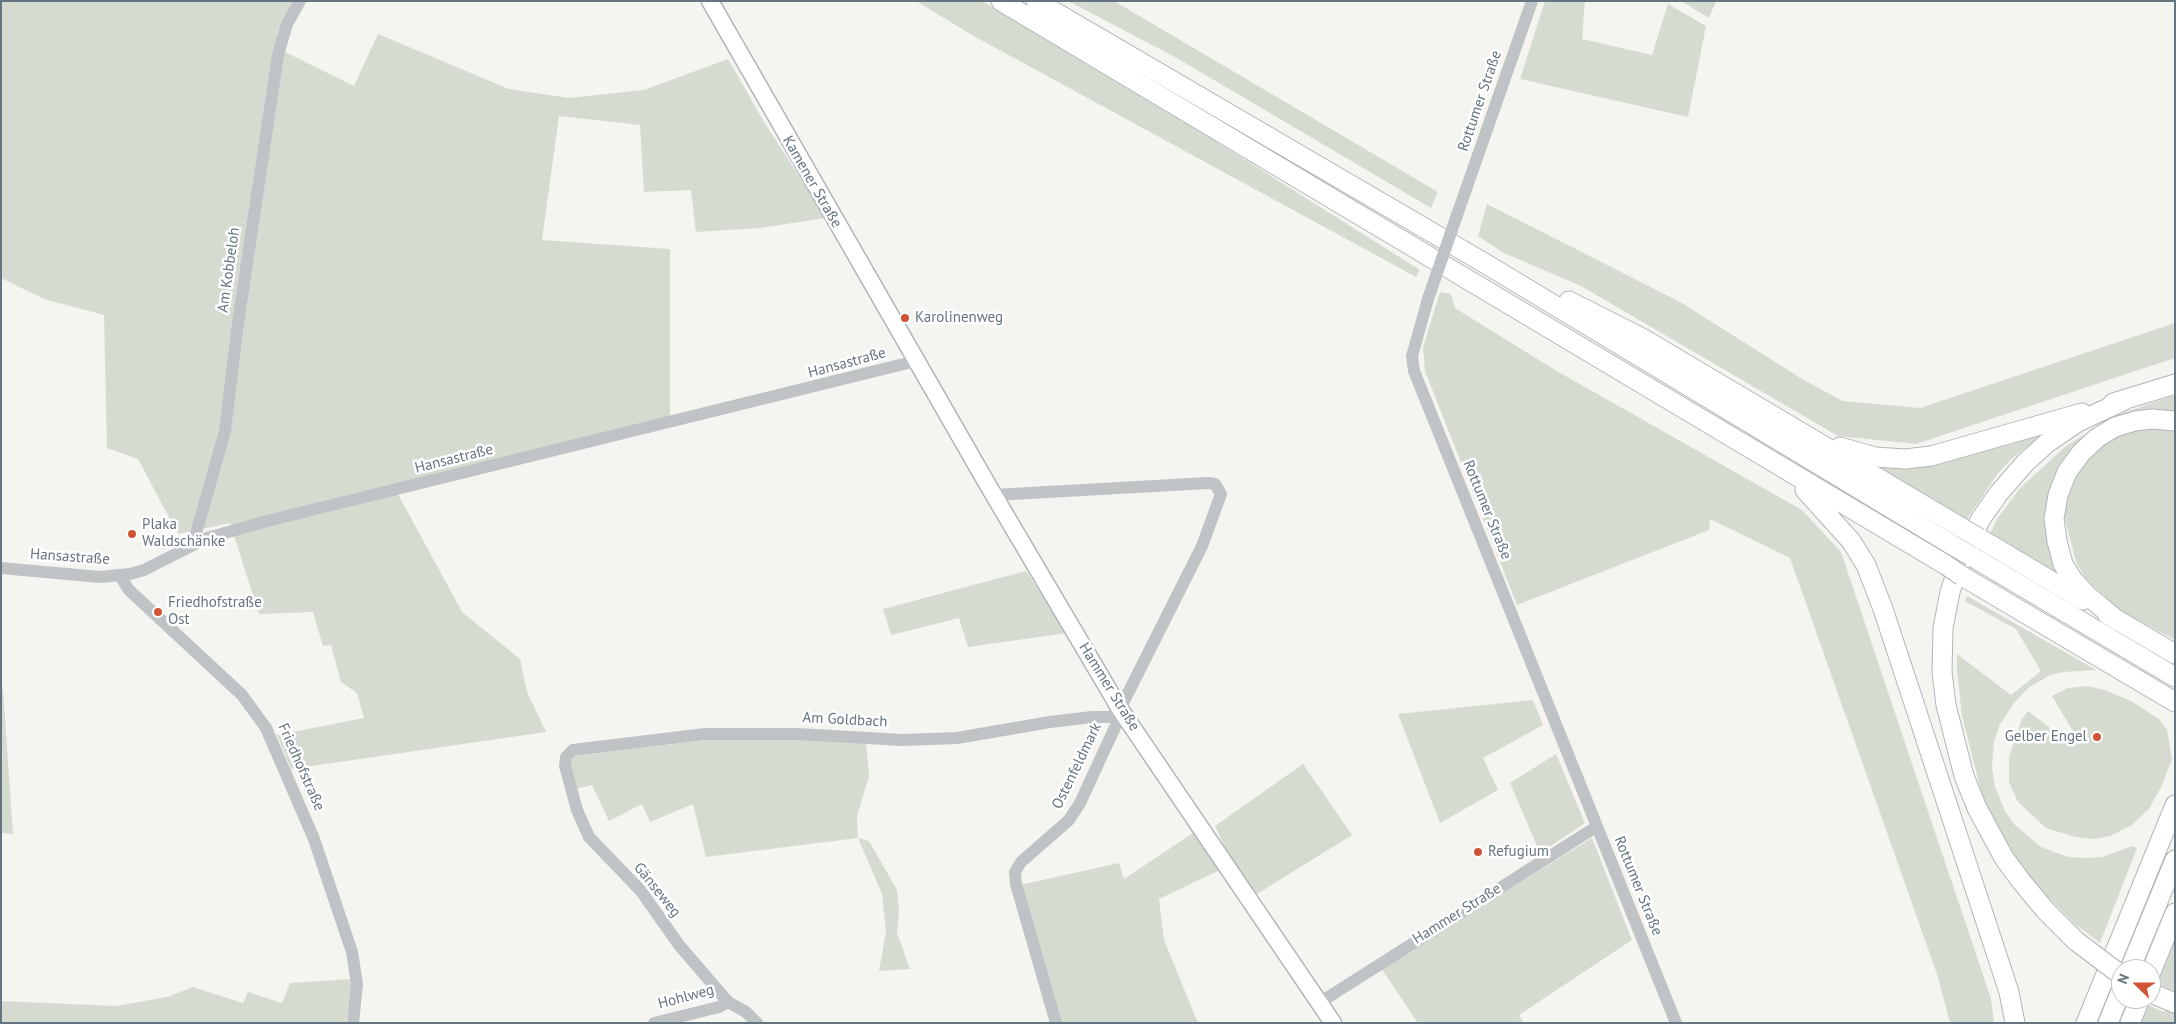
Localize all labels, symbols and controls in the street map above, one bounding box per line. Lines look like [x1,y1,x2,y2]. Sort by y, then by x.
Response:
street label: Rottumer Straße [1454,48,1506,154]
street label: Kamener Straße [778,133,846,231]
street label: Am Kobbeloh [214,226,244,314]
place label: Karolinenweg [915,309,1003,327]
marker: Karolinenweg [899,312,911,324]
street label: Hansastraße [806,344,888,382]
street label: Hansastraße [413,441,495,477]
street label: Rottumer Straße [1459,458,1515,562]
place label: Plaka Waldschänke [142,516,225,551]
marker: Plaka Waldschänke [126,528,138,540]
street label: Hansastraße [30,545,110,569]
place label: Friedhofstraße Ost [168,594,262,629]
marker: Friedhofstraße Ost [152,606,164,618]
street label: Hammer Straße [1075,640,1143,734]
street label: Am Goldbach [802,709,888,731]
street label: Friedhofstraße [274,720,328,814]
street label: Ostenfeldmark [1048,720,1106,812]
place label: Gelber Engel [2005,728,2087,746]
marker: Gelber Engel [2091,731,2103,743]
street label: Rottumer Straße [1610,834,1666,938]
place label: Refugium [1488,843,1549,861]
marker: Refugium [1472,846,1484,858]
street label: Gänseweg [630,859,684,921]
street label: Hammer Straße [1410,880,1504,948]
north arrow [2111,959,2161,1009]
text: N [2113,971,2133,986]
street label: Hohlweg [656,981,716,1013]

